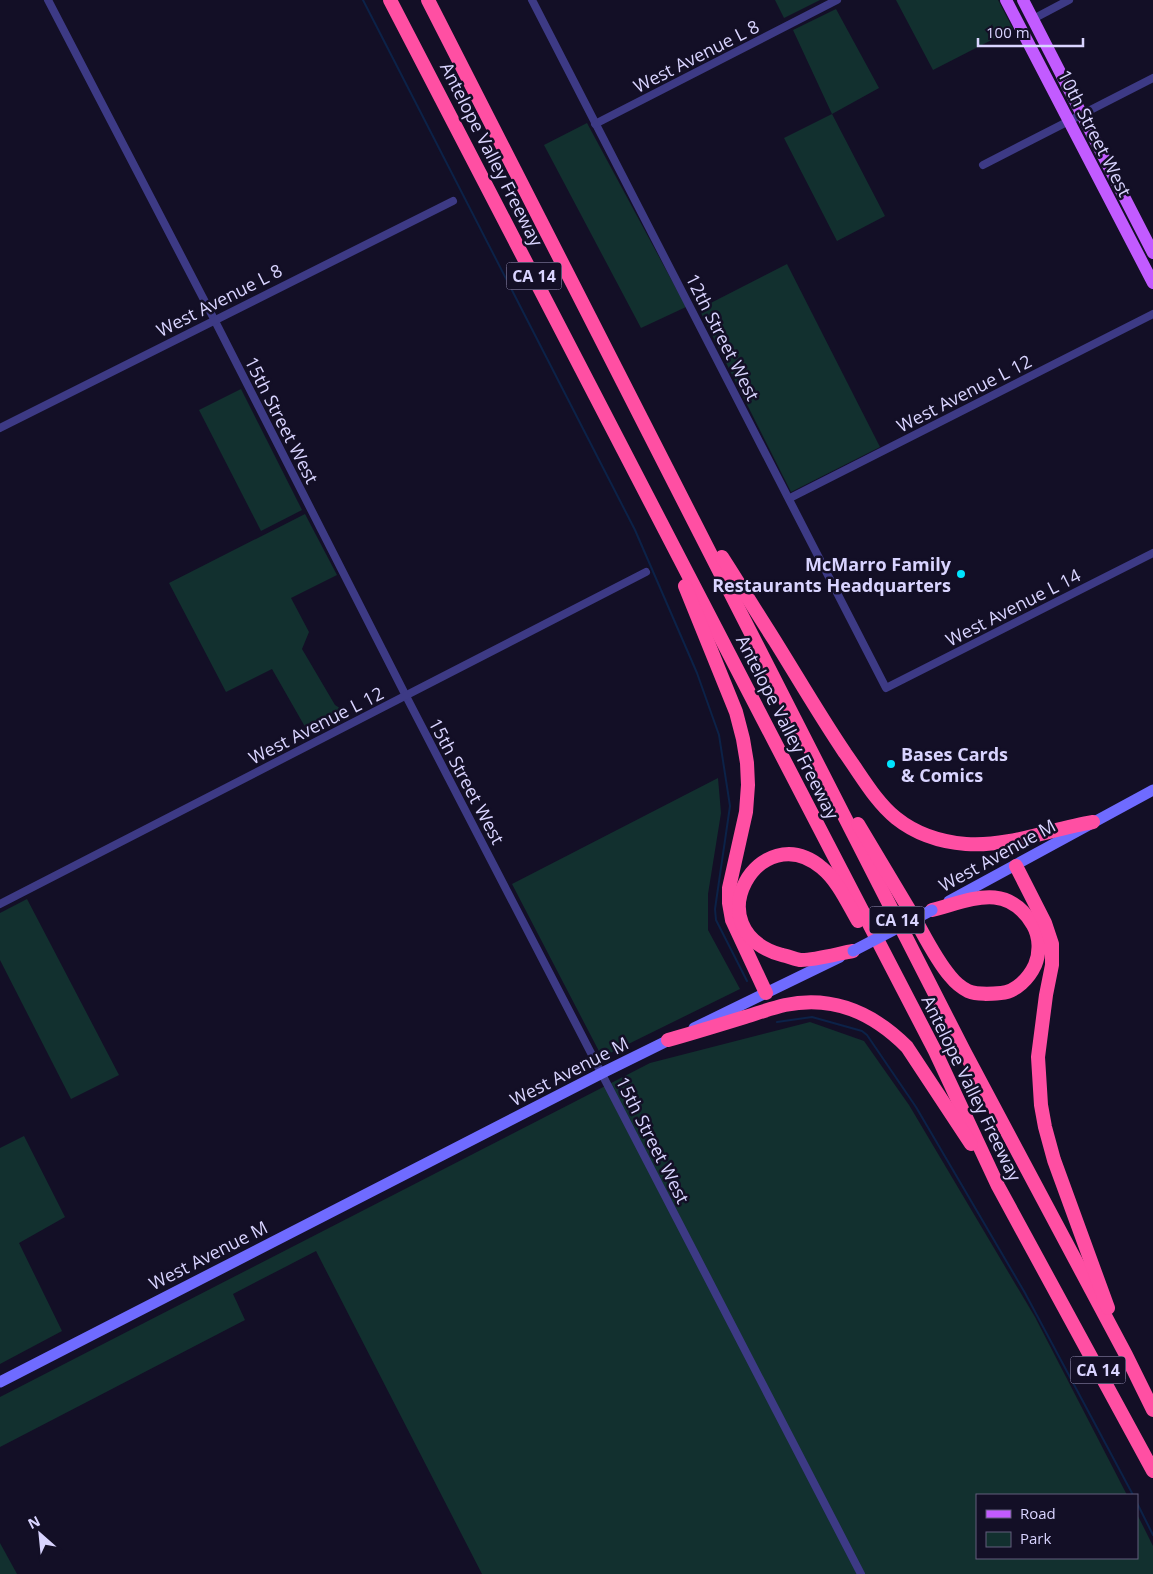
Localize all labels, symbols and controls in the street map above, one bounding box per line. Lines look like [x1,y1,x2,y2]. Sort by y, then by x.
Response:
street label: West Avenue L 8 [629,14,763,98]
scale bar [978,15,1083,47]
text: 100 m [986,22,1030,42]
street label: Antelope Valley Freeway [435,58,549,251]
street label: 10th Street West [1053,65,1137,201]
street label: West Avenue L 8 [152,258,286,342]
road number: CA 14 [506,262,562,290]
street label: 12th Street West [681,269,765,405]
street label: West Avenue L 12 [892,349,1036,437]
street label: 15th Street West [240,352,324,488]
place label: McMarro Family Restaurants Headquarters [712,552,952,597]
street label: West Avenue L 14 [941,563,1085,651]
marker: McMarro Family Restaurants Headquarters [955,568,967,580]
street label: Antelope Valley Freeway [731,631,845,824]
street label: West Avenue L 12 [244,681,388,769]
street label: 15th Street West [424,714,510,848]
place label: Bases Cards & Comics [901,742,1008,787]
marker: Bases Cards & Comics [885,758,897,770]
street label: West Avenue M [934,813,1060,897]
road number: CA 14 [870,906,924,934]
street label: Antelope Valley Freeway [917,991,1028,1186]
street label: West Avenue M [506,1031,632,1111]
street label: 15th Street West [611,1072,695,1208]
street label: West Avenue M [145,1215,271,1295]
road number: CA 14 [1070,1356,1126,1384]
legend [976,1494,1138,1559]
text: Road [1020,1503,1056,1523]
north arrow [15,1509,65,1559]
text: N [24,1511,43,1533]
text: Park [1020,1528,1051,1548]

